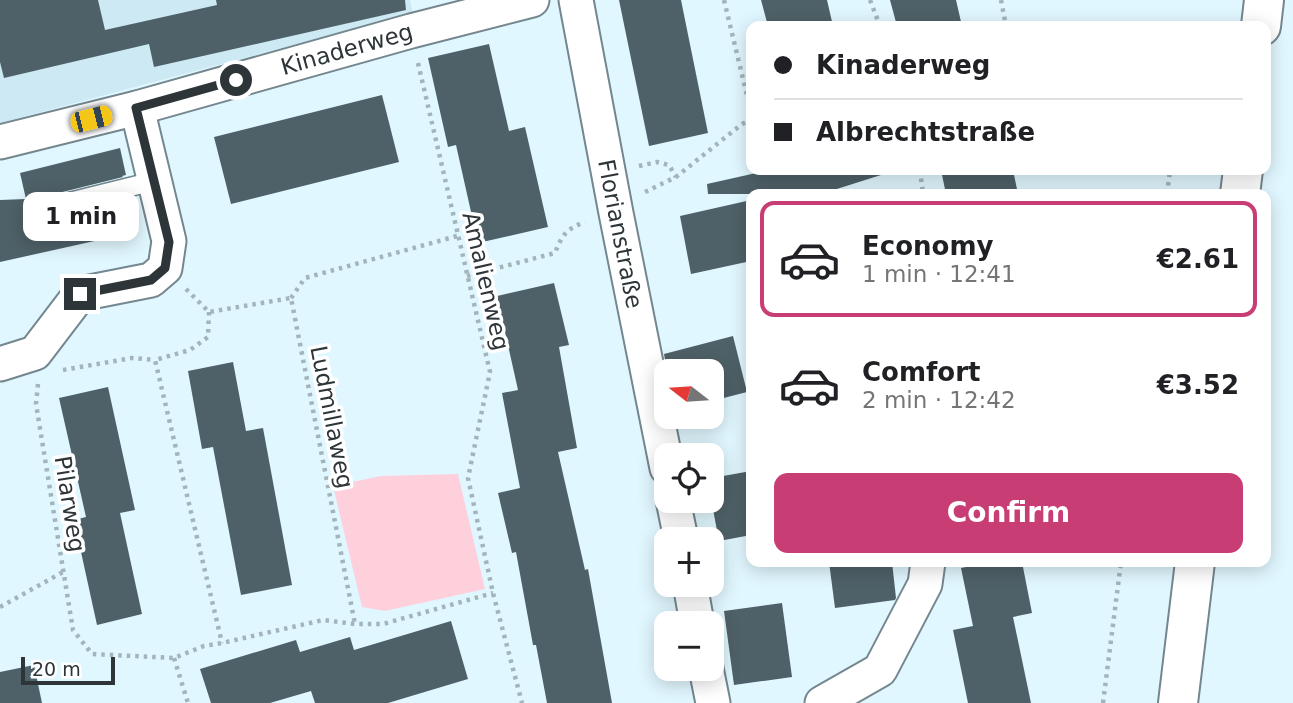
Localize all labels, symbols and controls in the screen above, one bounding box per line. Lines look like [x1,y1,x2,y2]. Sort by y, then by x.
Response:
street label: Kinaderweg [278,18,416,80]
text: Kinaderweg [816,50,990,80]
route start [220,64,252,96]
car [69,104,114,134]
text: Albrechtstraße [816,117,1035,147]
street label: Florianstraße [593,157,648,311]
callout: 1 min [22,192,138,242]
text: 1 min [45,203,117,229]
street label: Amalienweg [457,209,515,353]
icon: car [778,228,841,291]
text: Economy [862,231,993,261]
text: €2.61 [1157,244,1239,274]
text: 1 min · 12:41 [862,261,1016,287]
route end [64,278,96,310]
street label: Ludmillaweg [305,343,359,491]
icon: car [778,354,841,417]
text: Comfort [862,357,980,387]
north arrow [654,359,724,429]
map controls [654,359,724,681]
text: €3.52 [1157,370,1239,400]
text: 2 min · 12:42 [862,387,1016,413]
button: locate [654,443,724,513]
street label: Pilarweg [50,454,90,554]
button: Confirm [774,473,1243,553]
button: + [654,527,724,597]
button: − [654,611,724,681]
scale bar [21,654,116,686]
text: 20 m [32,658,81,680]

